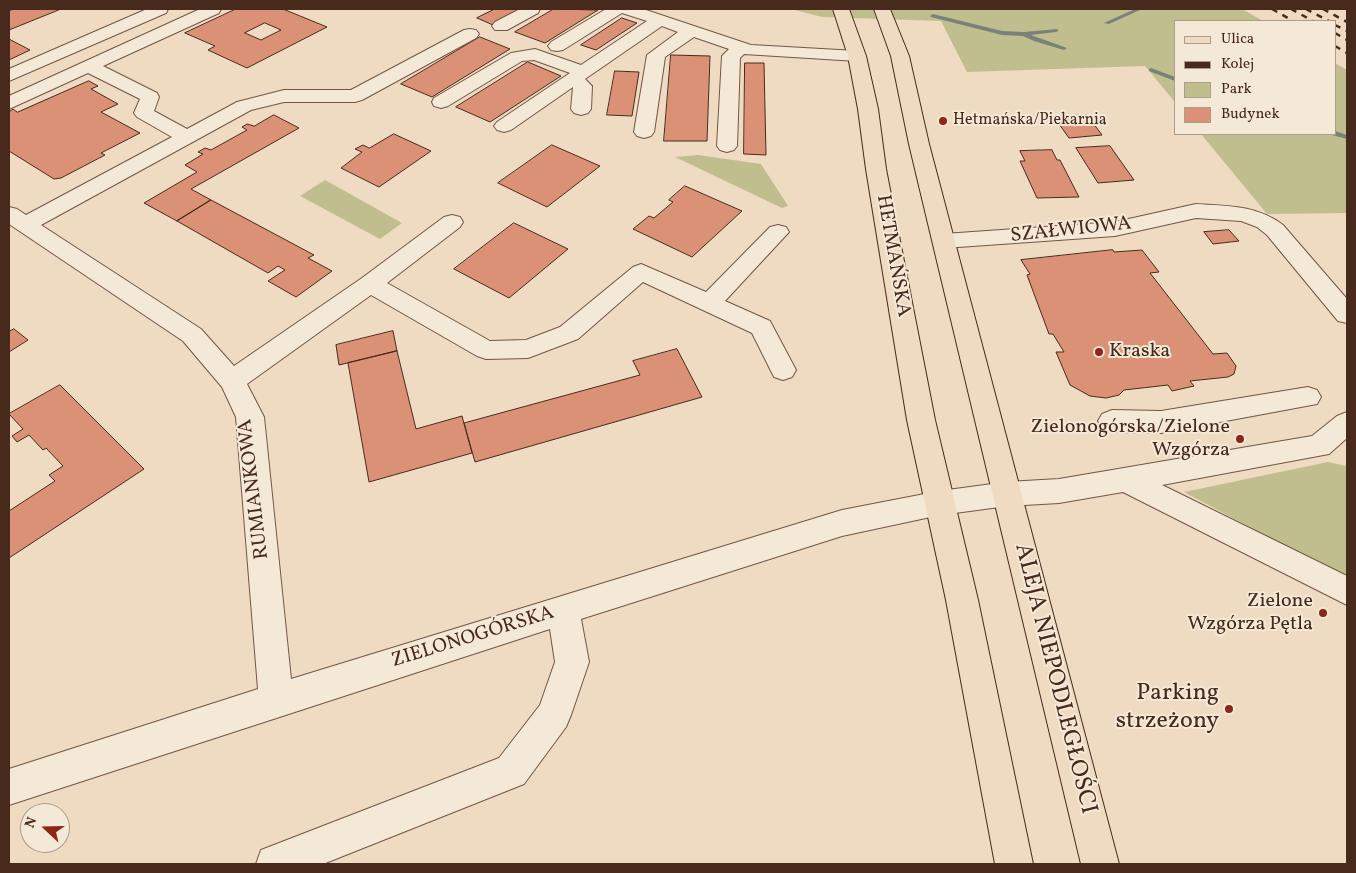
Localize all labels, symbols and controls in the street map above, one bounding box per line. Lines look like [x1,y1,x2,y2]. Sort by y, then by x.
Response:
legend [1174,20,1336,135]
text: Ulica [1221,29,1254,50]
text: Kolej [1221,54,1254,75]
text: Park [1221,79,1252,100]
text: Budynek [1221,104,1280,125]
place label: Hetmańska/Piekarnia [953,111,1107,131]
marker: Hetmańska/Piekarnia [937,115,949,127]
street label: HETMAŃSKA [869,193,915,319]
street label: SZAŁWIOWA [1009,213,1133,249]
place label: Kraska [1109,340,1170,364]
marker: Kraska [1093,346,1105,358]
place label: Zielonogórska/Zielone Wzgórza [1031,416,1230,463]
street label: RUMIANKOWA [234,417,276,561]
marker: Zielonogórska/Zielone Wzgórza [1234,433,1246,445]
street label: ALEJA NIEPODLEGŁOŚCI [1006,541,1102,817]
place label: Zielone Wzgórza Pętla [1187,590,1313,637]
street label: ZIELONOGÓRSKA [389,602,557,674]
marker: Zielone Wzgórza Pętla [1317,607,1329,619]
place label: Parking strzeżony [1116,681,1219,737]
marker: Parking strzeżony [1223,703,1235,715]
north arrow [20,803,70,853]
text: N [21,815,42,831]

